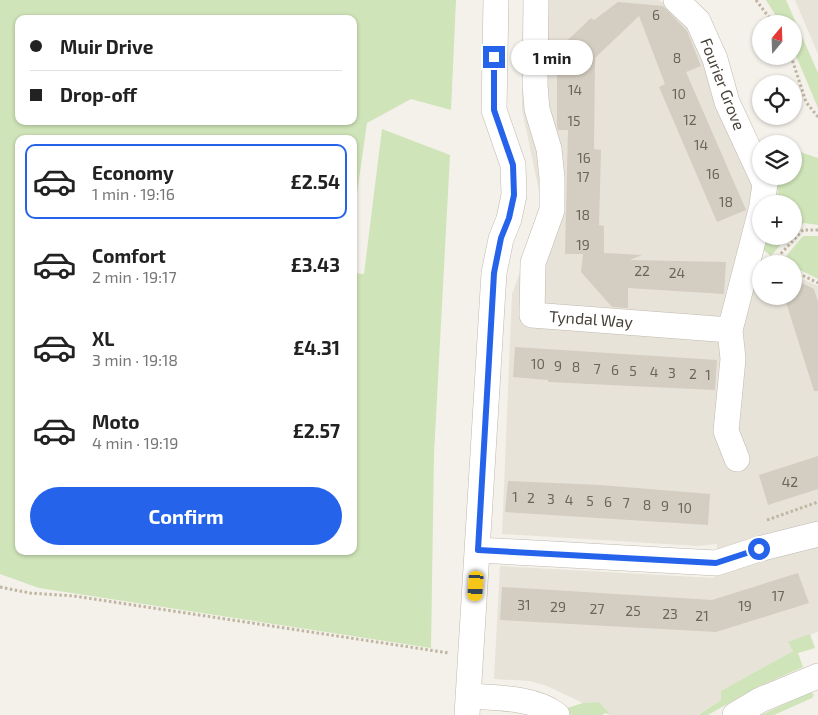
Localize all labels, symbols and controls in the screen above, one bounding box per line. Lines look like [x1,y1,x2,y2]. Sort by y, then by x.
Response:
house number: 6 [652,6,660,23]
north arrow [752,15,802,65]
map controls [752,15,802,305]
text: Muir Drive [60,35,153,58]
street label: Fourier Grove [697,35,750,133]
callout: 1 min [512,40,594,74]
route end [483,46,505,68]
text: 1 min [533,48,571,67]
house number: 8 [673,49,681,66]
button: locate [752,75,802,125]
house number: 14 [568,81,582,98]
text: Drop-off [60,83,137,106]
house number: 10 [672,85,686,102]
house number: 12 [683,111,697,128]
house number: 15 [567,112,581,129]
button: layers [752,135,802,185]
house number: 14 [694,136,708,153]
house number: 16 [577,149,591,166]
icon: car [32,159,77,204]
text: Economy [92,161,174,184]
house number: 16 [706,165,720,182]
house number: 17 [577,168,589,185]
text: £2.54 [291,170,340,193]
text: 1 min · 19:16 [92,184,175,203]
house number: 18 [719,193,733,210]
button: + [752,195,802,245]
house number: 18 [576,206,590,223]
house number: 19 [576,236,590,253]
icon: car [32,242,77,287]
text: Comfort [92,244,166,267]
text: £3.43 [291,253,340,276]
button: − [752,255,802,305]
house number: 22 [634,262,650,279]
house number: 24 [669,264,685,281]
text: 2 min · 19:17 [92,267,177,286]
street label: Tyndal Way [549,306,634,331]
icon: car [32,325,77,370]
text: XL [92,327,114,350]
text: £4.31 [293,336,340,359]
text: 3 min · 19:18 [92,350,178,369]
house number: 10 [531,355,545,372]
house number: 9 [554,357,562,374]
house number: 8 [572,358,580,375]
house number: 7 [593,360,601,377]
house number: 6 [611,361,619,378]
house number: 5 [629,362,637,379]
house number: 4 [650,363,658,380]
house number: 3 [668,364,676,381]
house number: 2 [689,365,697,382]
house number: 1 [705,366,711,383]
icon: car [32,408,77,453]
text: Moto [92,410,140,433]
text: £2.57 [293,419,340,442]
text: 4 min · 19:19 [92,433,178,452]
house number: 42 [782,473,798,490]
button: Confirm [30,487,342,545]
house number: 1 [512,488,518,505]
house number: 2 [527,489,535,506]
house number: 3 [547,490,555,507]
house number: 4 [565,491,573,508]
house number: 5 [586,492,594,509]
house number: 6 [604,493,612,510]
house number: 7 [622,494,630,511]
house number: 8 [643,496,651,513]
house number: 9 [661,497,669,514]
house number: 10 [678,499,692,516]
route start [748,538,770,560]
car [467,571,484,601]
house number: 17 [772,587,784,604]
house number: 31 [517,596,531,613]
house number: 19 [738,597,752,614]
house number: 29 [550,598,566,615]
house number: 27 [589,600,605,617]
house number: 25 [625,602,641,619]
house number: 23 [662,605,678,622]
house number: 21 [695,607,709,624]

